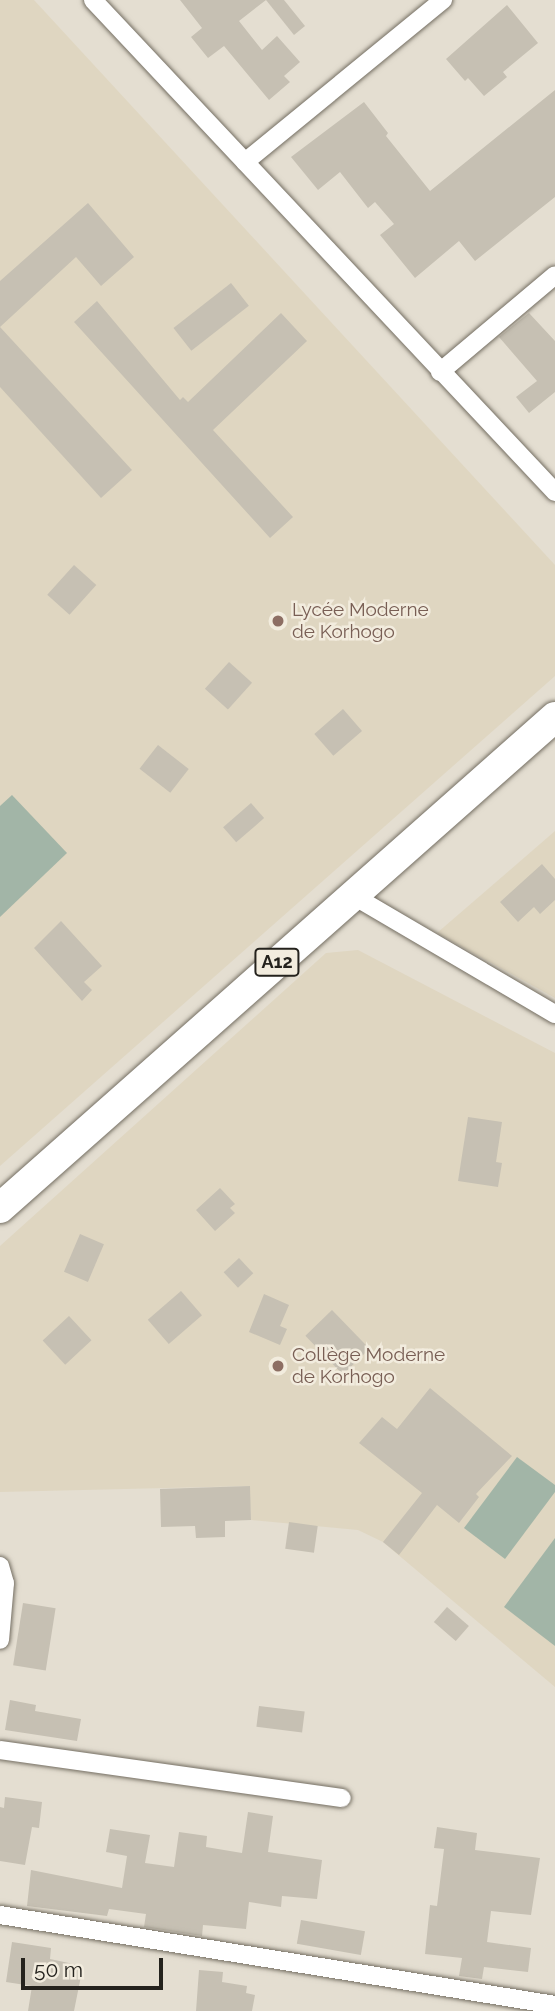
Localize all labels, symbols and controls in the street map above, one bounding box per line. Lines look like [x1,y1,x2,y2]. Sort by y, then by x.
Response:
place label: Lycée Moderne de Korhogo [292,599,429,643]
marker: Lycée Moderne de Korhogo [270,613,286,629]
road number: A12 [254,947,300,976]
place label: Collège Moderne de Korhogo [292,1344,445,1388]
marker: Collège Moderne de Korhogo [270,1358,286,1374]
scale bar [24,1944,166,1988]
text: 50 m [34,1957,83,1982]

